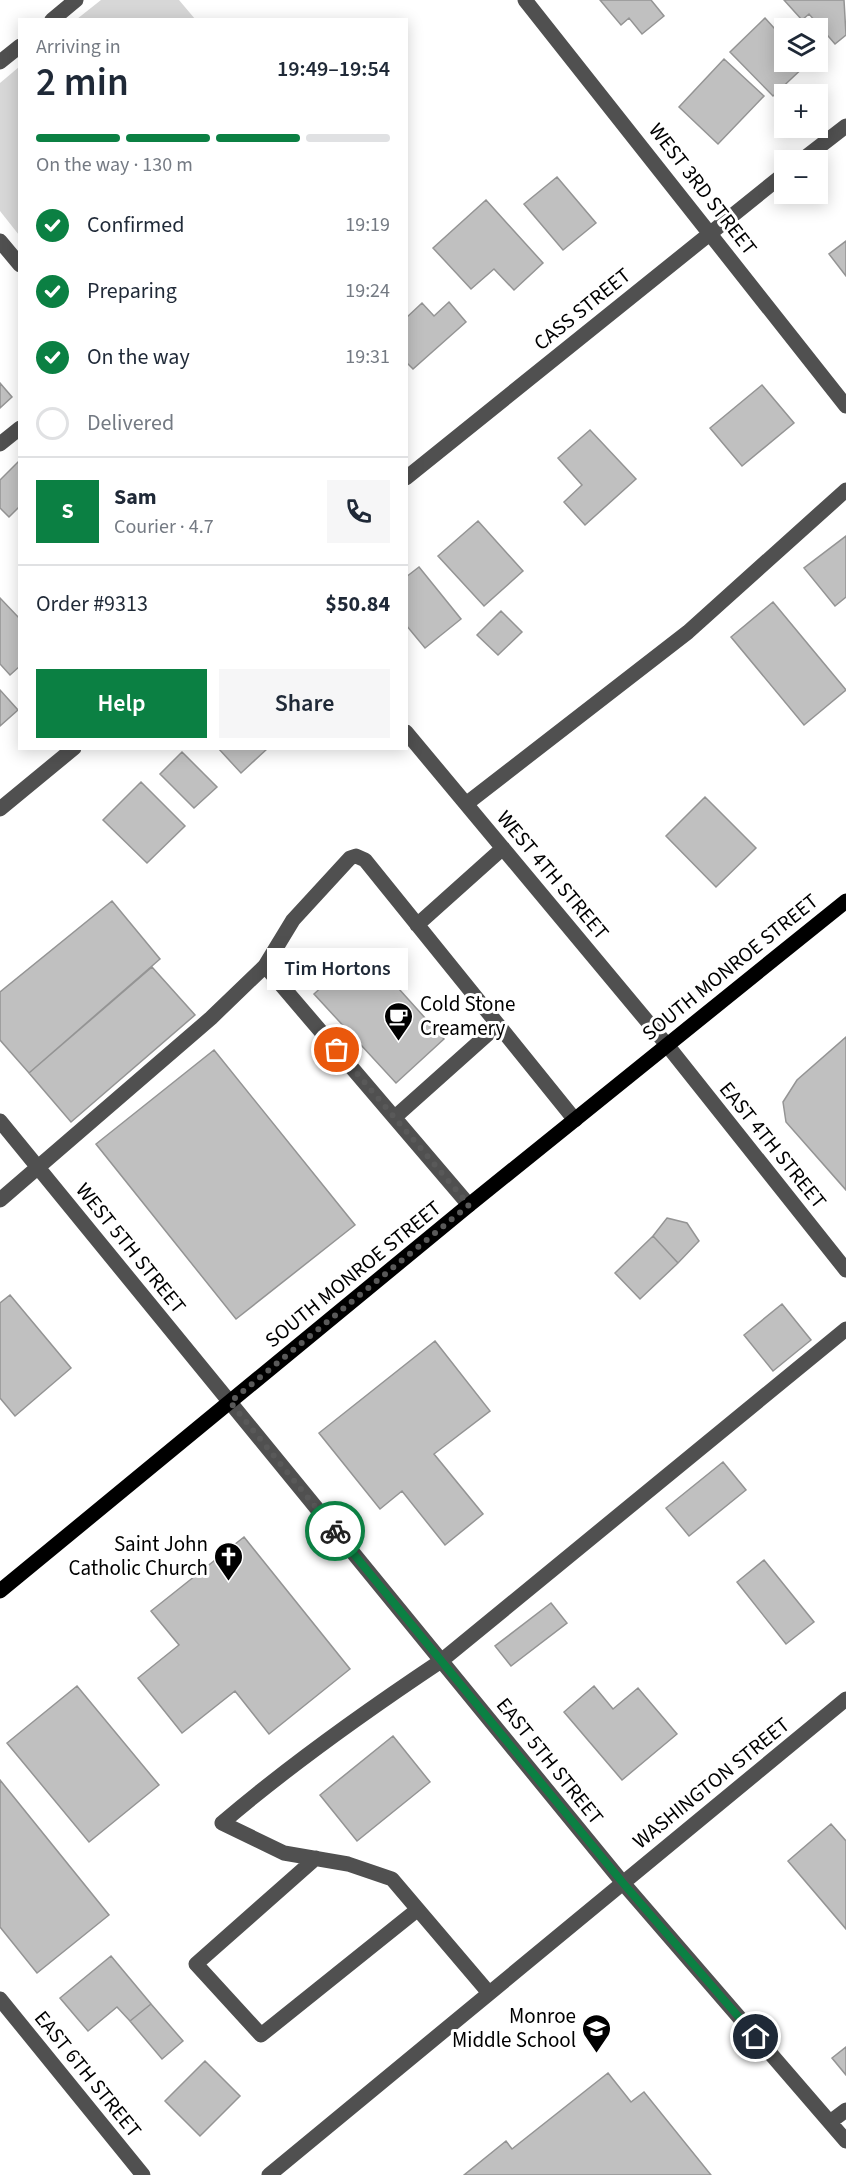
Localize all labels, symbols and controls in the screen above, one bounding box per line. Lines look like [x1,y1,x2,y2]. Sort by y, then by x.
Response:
map controls [774,18,828,204]
button: layers [774,18,828,72]
text: Arriving in [36,33,121,61]
text: 19:49–19:54 [277,53,390,85]
text: 2 min [36,55,129,111]
button: + [774,84,828,138]
street label: WEST 3RD STREET [642,116,764,262]
button: − [774,150,828,204]
text: On the way · 130 m [36,151,193,179]
icon: check [36,209,69,242]
text: Confirmed [87,209,184,241]
text: 19:19 [345,211,390,239]
street label: CASS STREET [527,260,637,358]
icon: check [36,275,69,308]
text: Preparing [87,275,177,307]
text: 19:24 [345,277,390,305]
icon: check [36,341,69,374]
text: On the way [87,341,190,373]
text: 19:31 [345,343,390,371]
text: Delivered [87,407,174,439]
button: phone [327,480,390,543]
text: Sam [114,481,157,513]
text: S [61,495,74,527]
text: Courier · 4.7 [114,513,214,541]
text: Order #9313 [36,588,148,620]
text: $50.84 [325,588,390,620]
button: Help [36,669,207,738]
button: Share [219,669,390,738]
street label: WEST 4TH STREET [490,804,616,946]
street label: SOUTH MONROE STREET [635,886,825,1048]
callout: Tim Hortons [266,948,407,990]
text: Tim Hortons [284,955,391,983]
place label: Cold Stone Creamery [420,989,515,1043]
cafe icon: Cold Stone Creamery [383,1000,415,1042]
pin [311,1024,362,1075]
icon: bag [320,1033,353,1066]
street label: EAST 4TH STREET [712,1075,834,1215]
street label: WEST 5TH STREET [69,1176,193,1320]
street label: SOUTH MONROE STREET [258,1193,448,1355]
courier [305,1501,365,1561]
icon: bike [319,1515,352,1548]
place label: Saint John Catholic Church [69,1529,208,1583]
church icon: Saint John Catholic Church [213,1540,245,1582]
street label: EAST 5TH STREET [489,1691,611,1831]
street label: WASHINGTON STREET [626,1710,796,1856]
place label: Monroe Middle School [452,2001,576,2055]
street label: EAST 6TH STREET [27,2004,149,2144]
pin [730,2011,781,2062]
school or university icon: Monroe Middle School [581,2012,613,2054]
icon: home [739,2020,772,2053]

